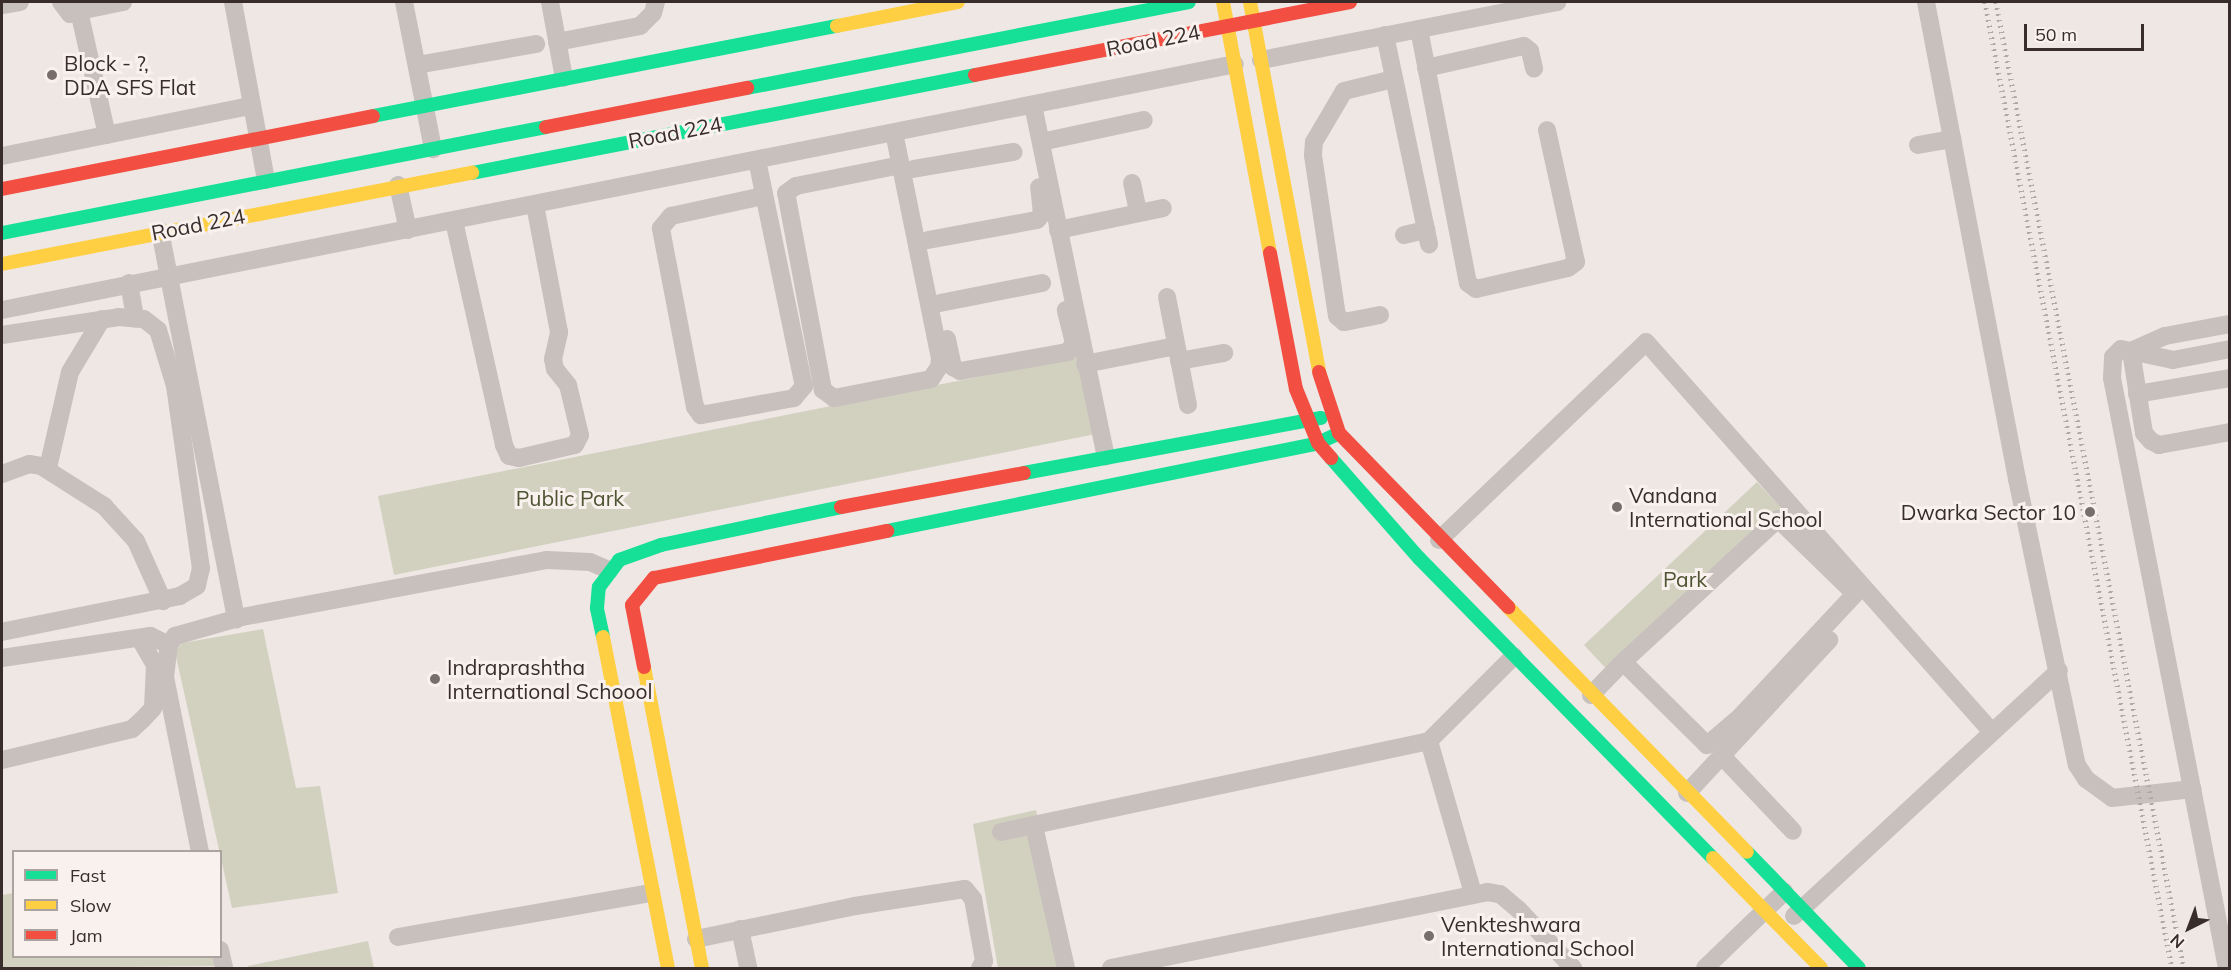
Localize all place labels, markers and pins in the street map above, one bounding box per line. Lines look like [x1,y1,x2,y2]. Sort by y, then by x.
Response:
place label: Block - ?, DDA SFS Flat [64,50,196,100]
marker: Block - ?, DDA SFS Flat [45,68,59,82]
place label: Vandana International School [1629,482,1822,532]
place label: Dwarka Sector 10 [1901,499,2076,525]
marker: Vandana International School [1610,500,1624,514]
marker: Dwarka Sector 10 [2081,503,2099,521]
place label: Indraprashtha International Schoool [447,654,652,704]
marker: Indraprashtha International Schoool [428,672,442,686]
place label: Venkteshwara International School [1441,911,1634,961]
marker: Venkteshwara International School [1422,929,1436,943]

